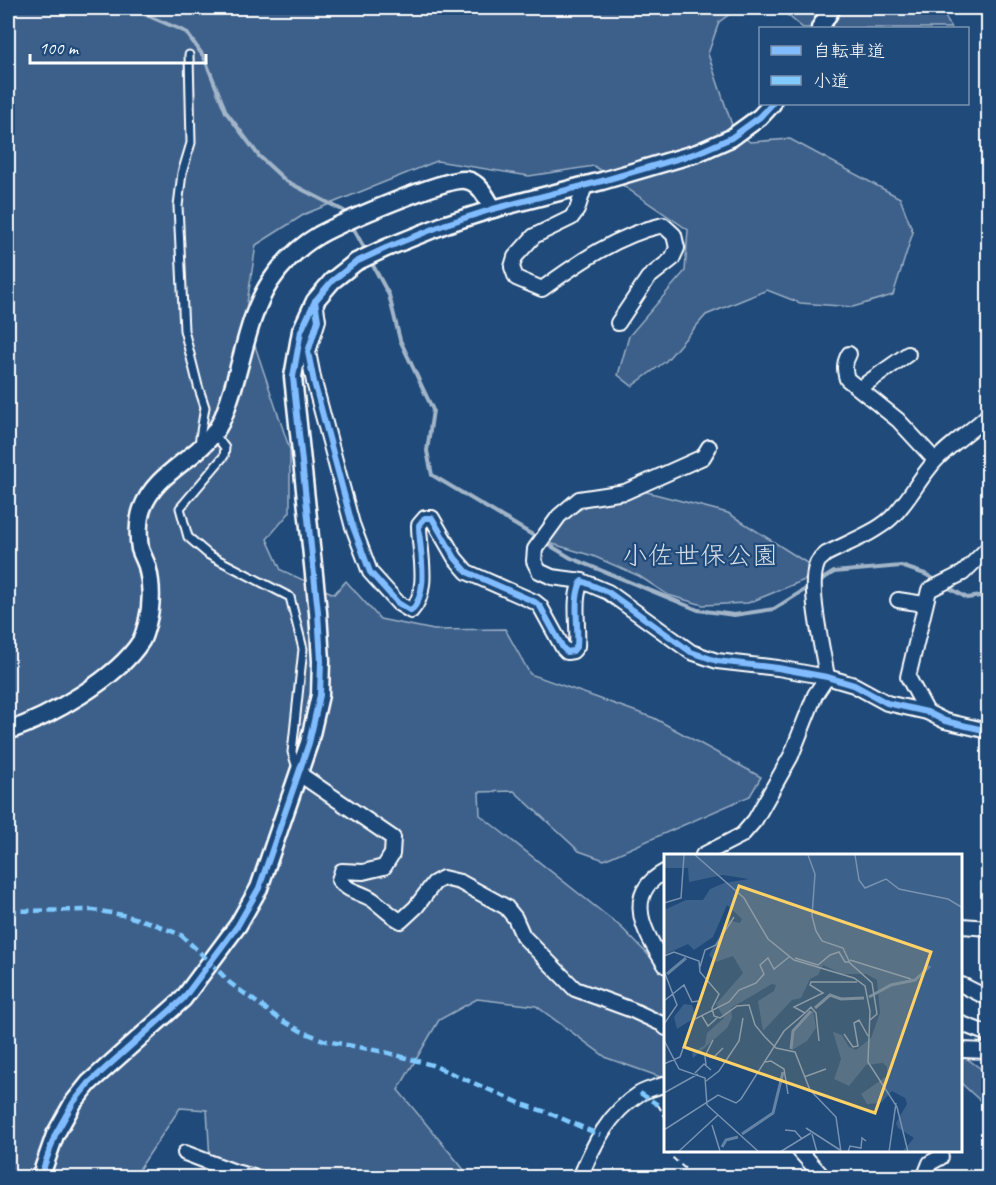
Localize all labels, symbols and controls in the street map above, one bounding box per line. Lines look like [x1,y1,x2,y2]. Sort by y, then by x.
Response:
scale bar [30,27,206,65]
legend [759,27,969,105]
text: 100 m [39,37,80,59]
text: 自転車道 [813,40,885,62]
text: 小道 [813,70,849,92]
park label: 小佐世保公園 [622,539,778,572]
inset map [664,854,963,1152]

